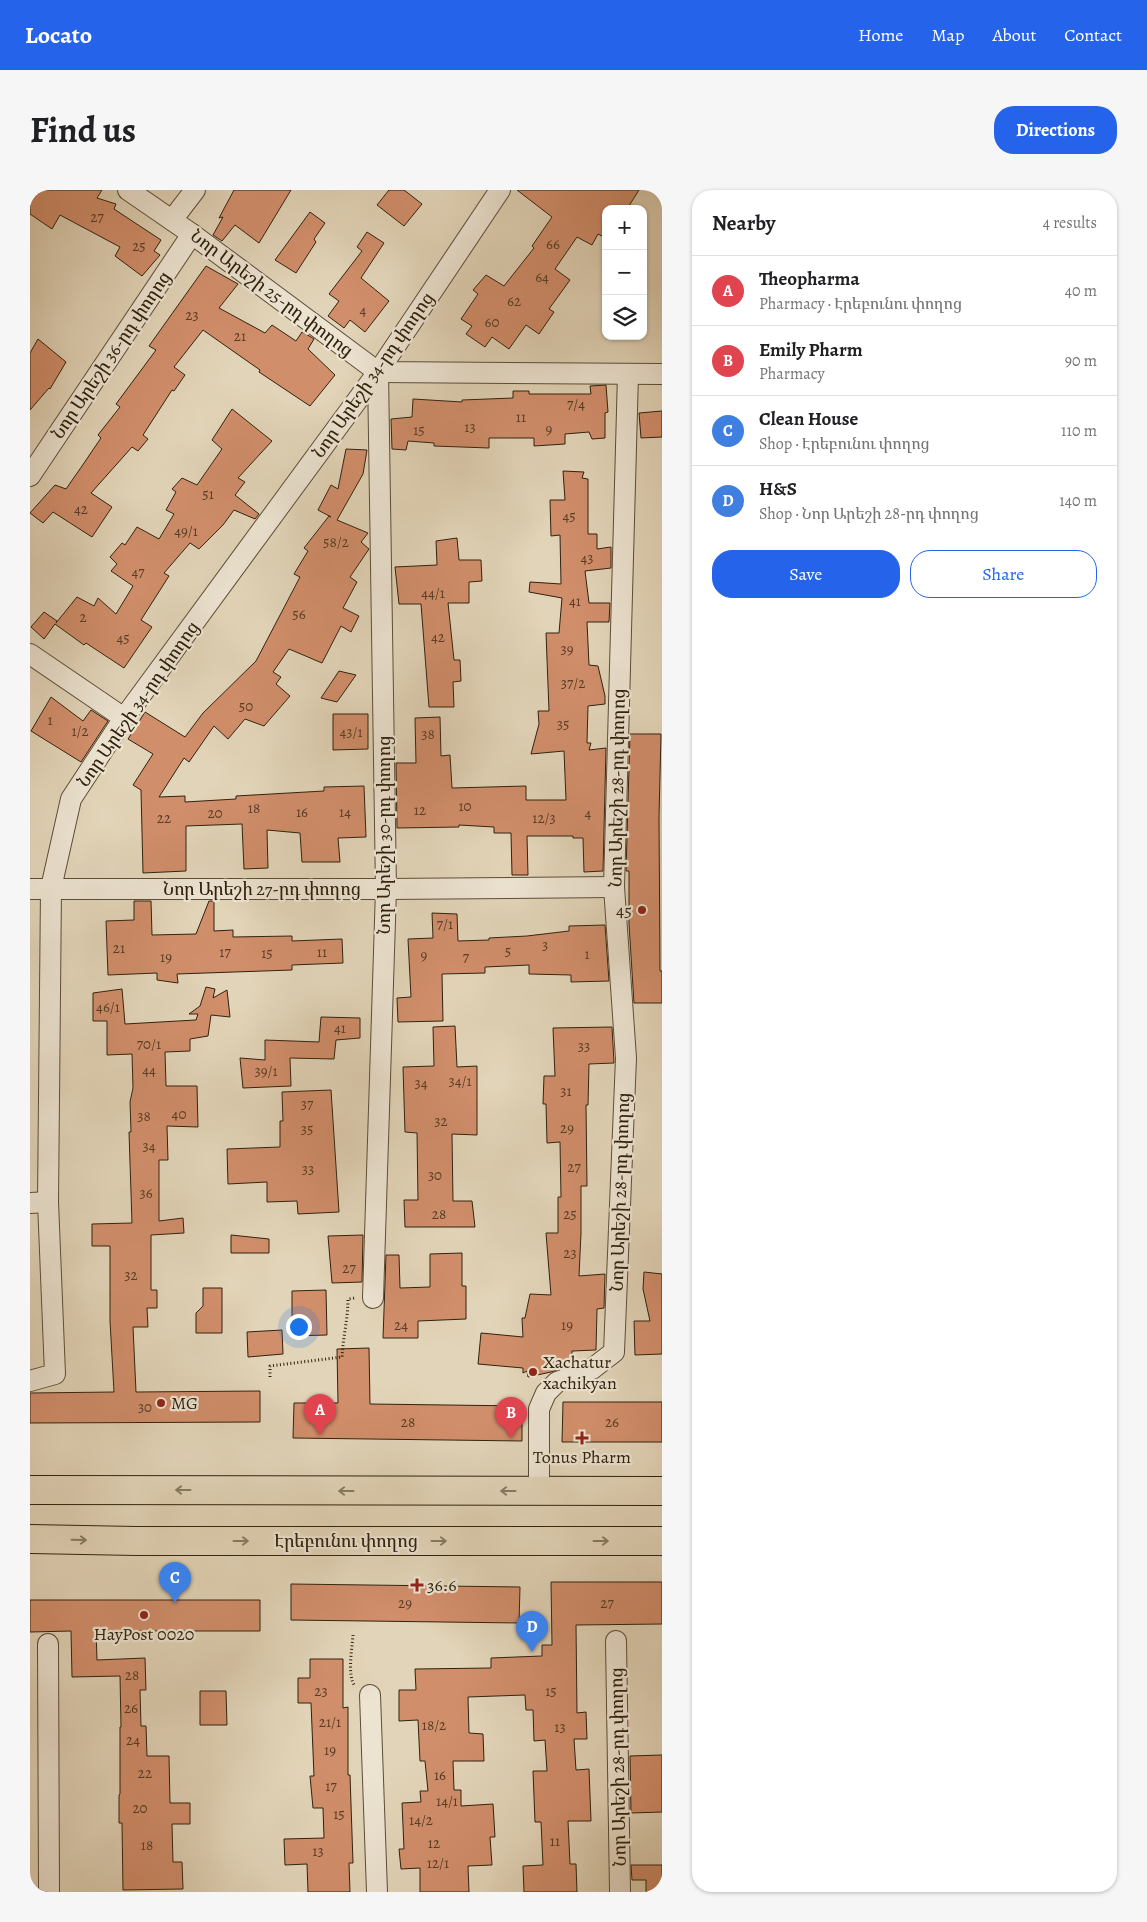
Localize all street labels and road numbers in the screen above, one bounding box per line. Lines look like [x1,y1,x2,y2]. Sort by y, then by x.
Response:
street label: Նոր Արեշի 25-րդ փողոց [186,224,358,362]
street label: Նոր Արեշի 36-րդ փողոց [46,266,176,444]
street label: Նոր Արեշի 34-րդ փողոց [307,287,439,463]
street label: Նոր Արեշի 34-րդ փողոց [72,616,204,792]
street label: Նոր Արեշի 28-րդ փողոց [603,688,631,888]
street label: Նոր Արեշի 30-րդ փողոց [372,736,396,934]
street label: Նոր Արեշի 27-րդ փողոց [163,877,361,901]
street label: Նոր Արեշի 28-րդ փողոց [605,1092,635,1292]
street label: Էրեբունու փողոց [274,1529,418,1553]
street label: Նոր Արեշի 28-րդ փողոց [604,1667,632,1867]

